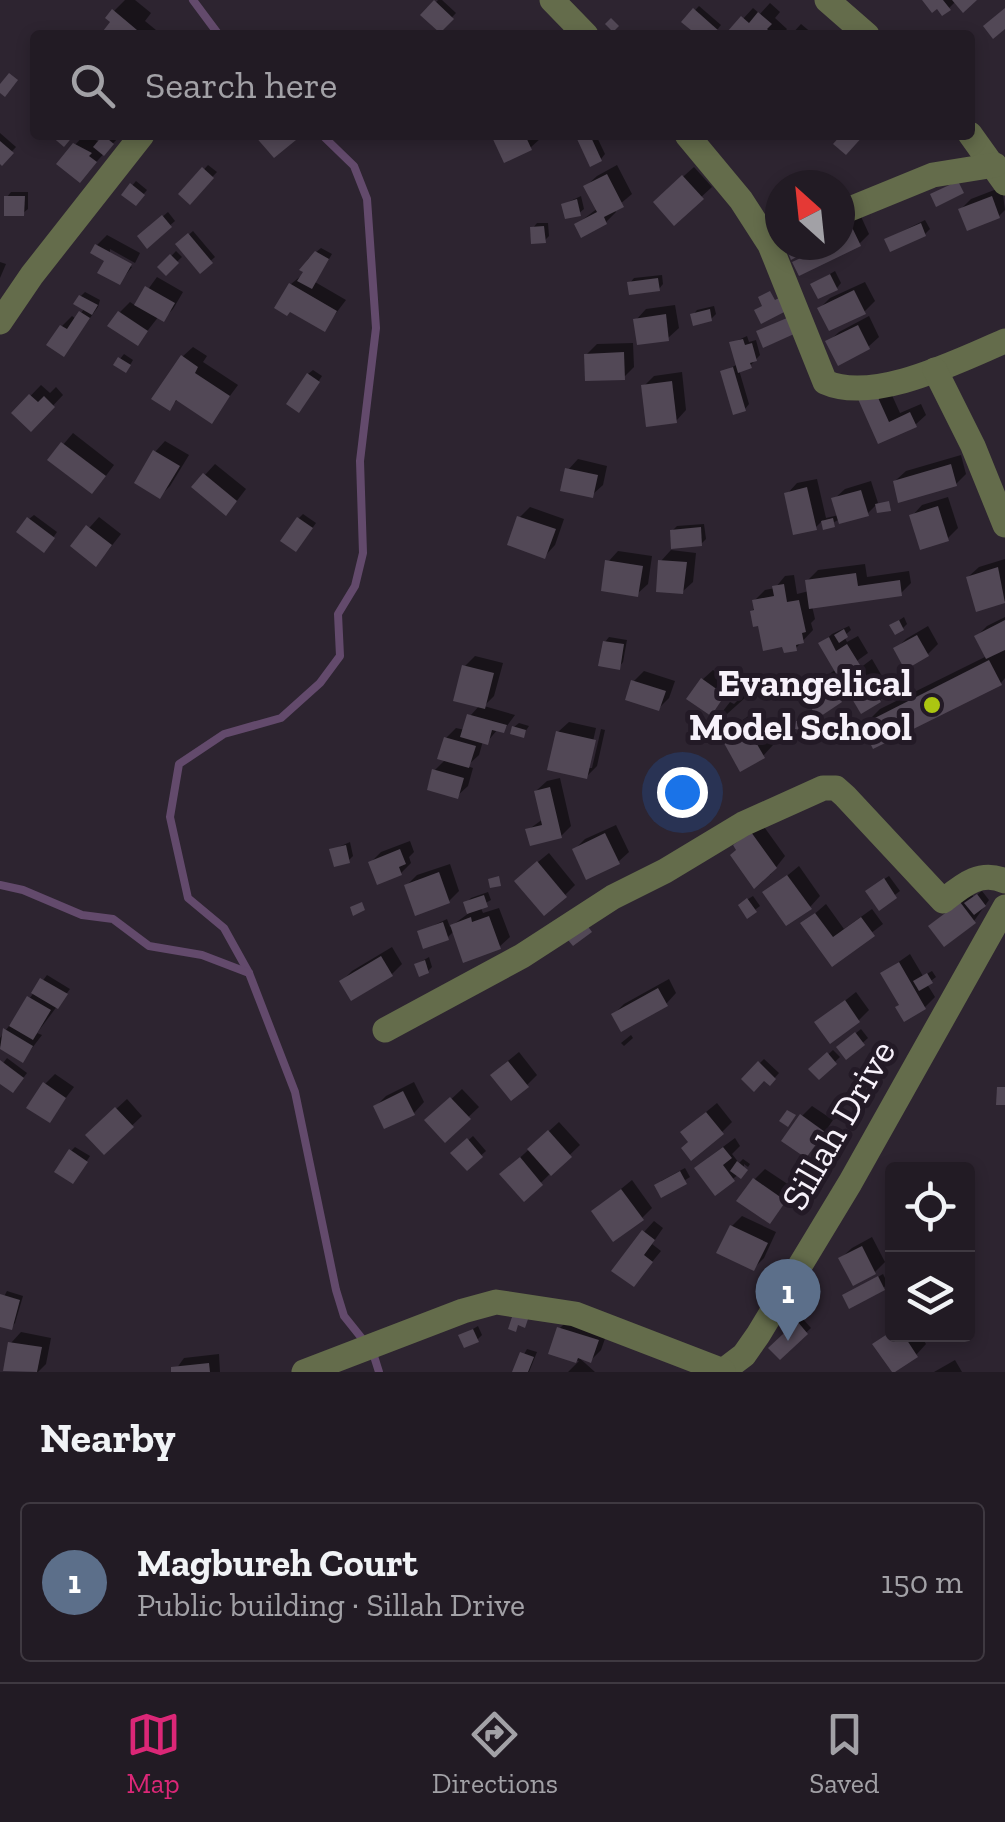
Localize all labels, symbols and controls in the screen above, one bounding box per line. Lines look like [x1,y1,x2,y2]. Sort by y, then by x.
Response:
search box [30,30,975,140]
icon: search [65,58,120,113]
text: Search here [145,62,337,108]
north arrow [765,170,855,260]
place label: Evangelical Model School [689,660,912,750]
marker: Evangelical Model School [921,694,943,716]
your location [657,767,708,818]
street label: Sillah Drive [771,1032,905,1218]
map controls [885,1162,975,1342]
button: locate [885,1162,975,1252]
button: layers [885,1252,975,1342]
pin: 1 [756,1258,820,1341]
text: Nearby [40,1412,176,1463]
text: Magbureh Court [137,1540,418,1586]
text: 1 [68,1563,81,1601]
text: 150 m [881,1563,963,1601]
text: Public building · Sillah Drive [137,1586,525,1624]
tab: Map [126,1707,181,1800]
tab: Directions [432,1707,558,1800]
tab: Saved [809,1707,879,1800]

